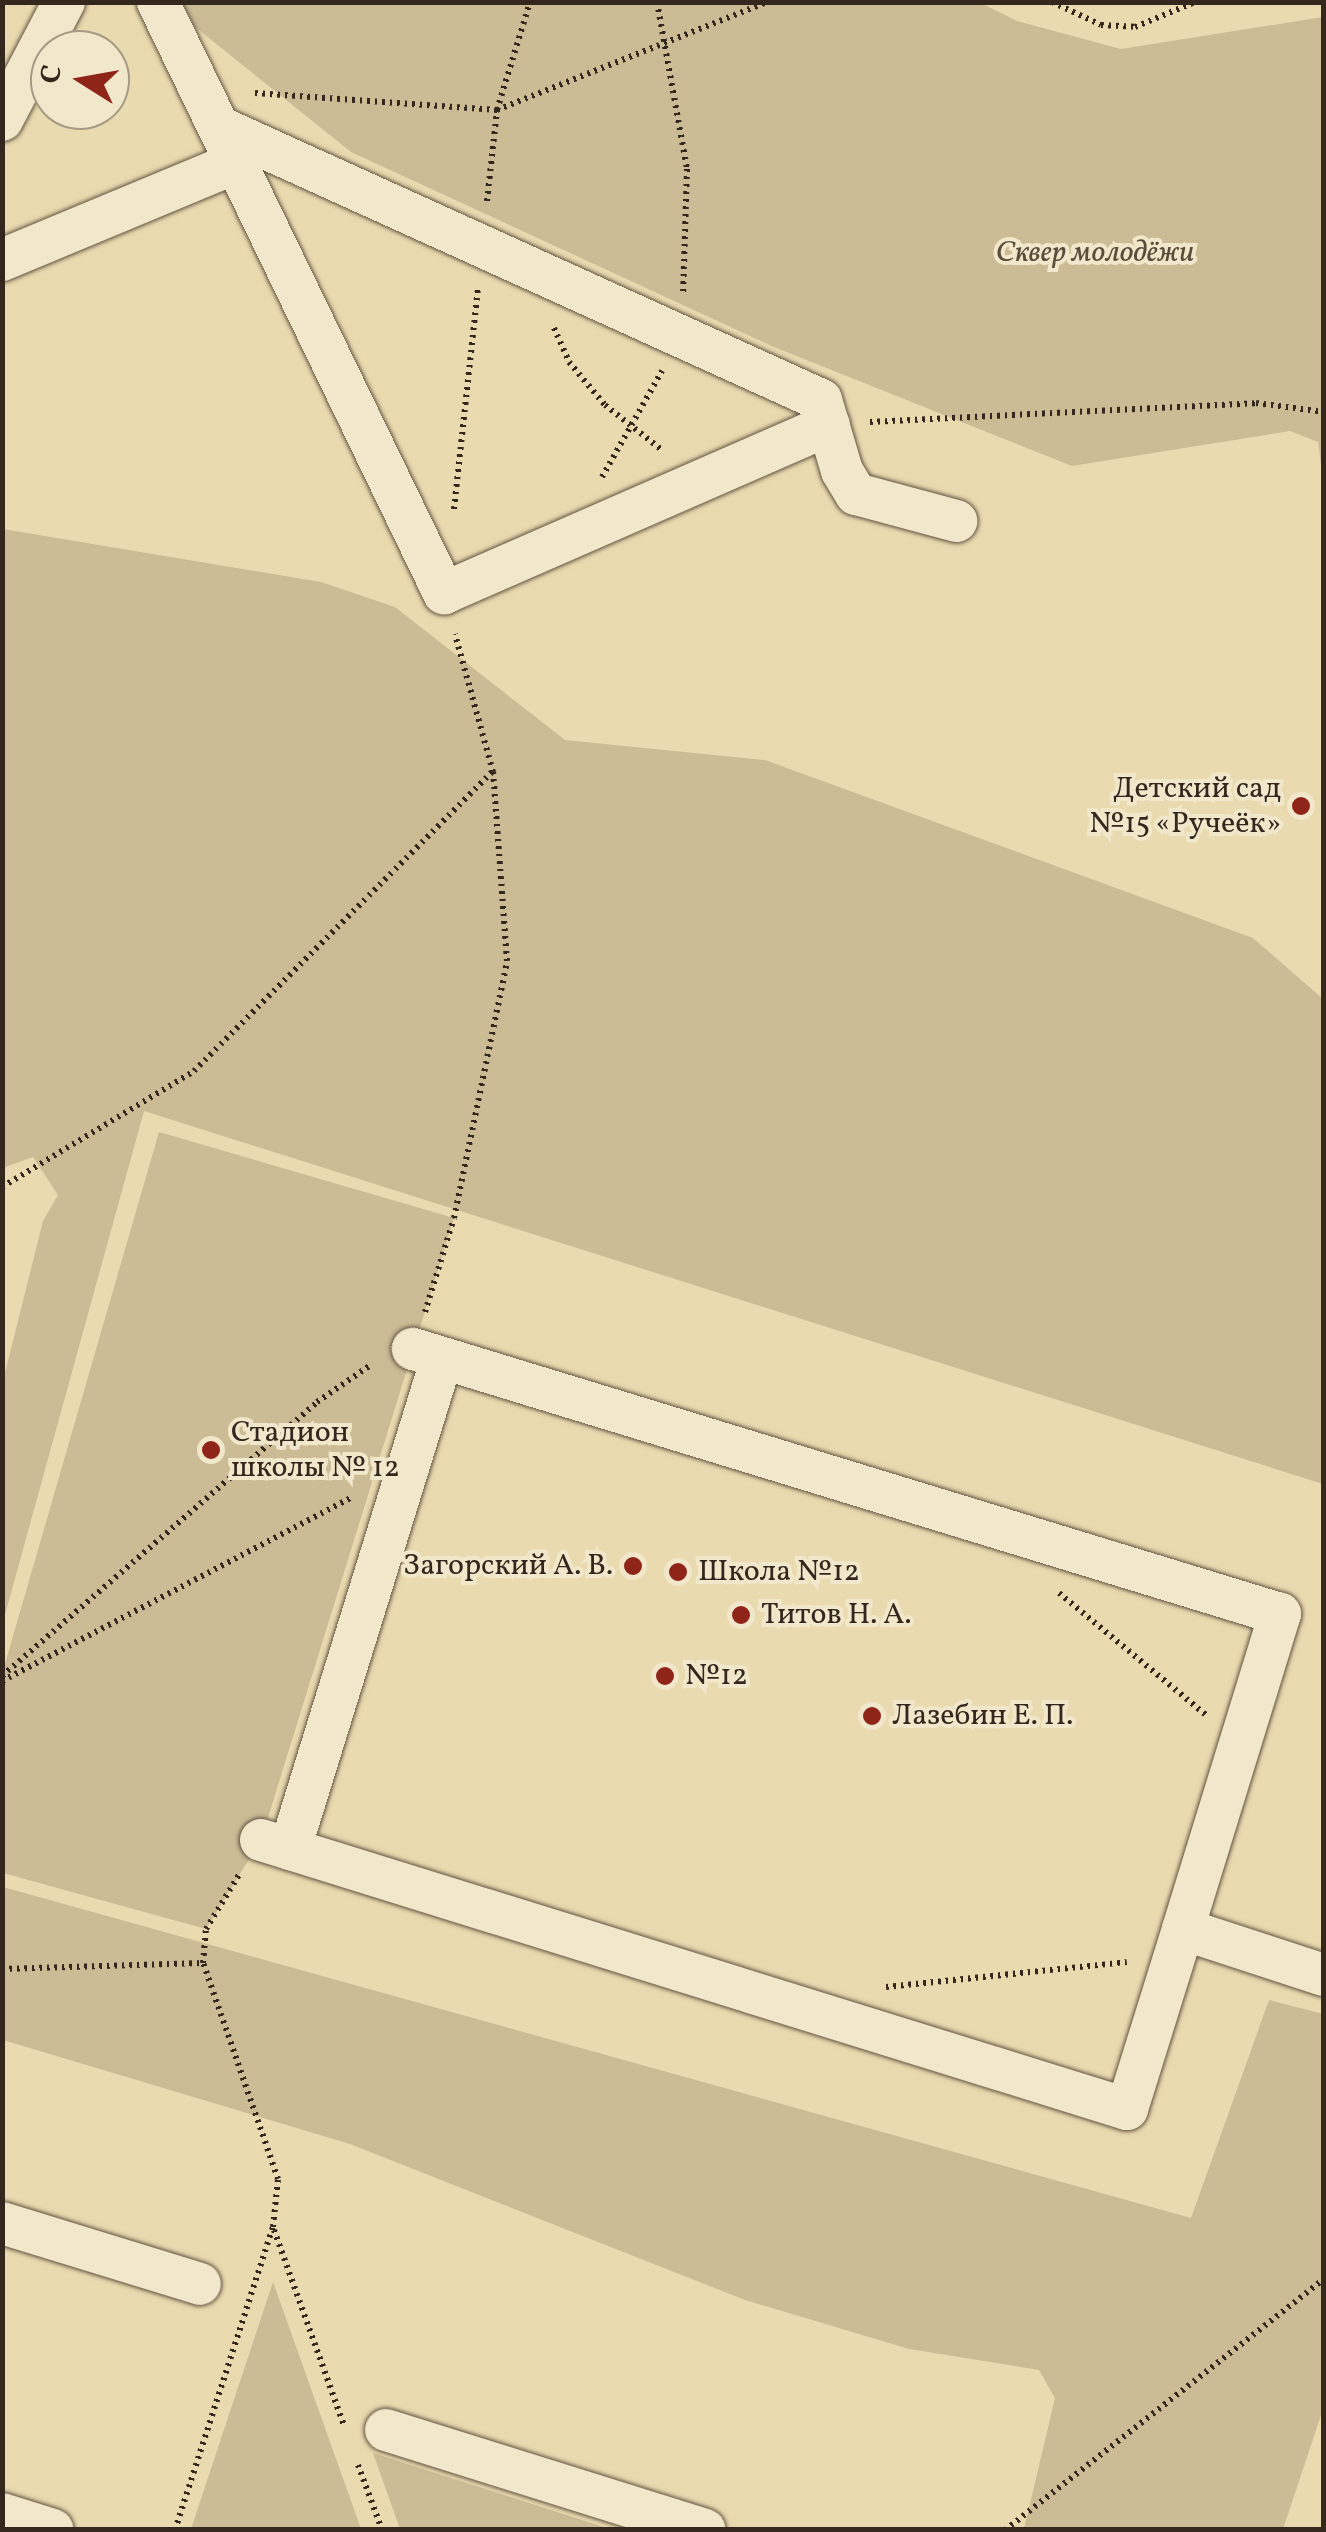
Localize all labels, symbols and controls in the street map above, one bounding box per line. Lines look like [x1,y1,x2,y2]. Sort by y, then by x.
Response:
north arrow [30,30,130,130]
text: С [31,62,73,87]
park label: Сквер молодёжи [996,235,1194,271]
place label: Детский сад №15 «Ручеёк» [1089,771,1281,842]
marker: Детский сад №15 «Ручеёк» [1290,795,1312,817]
place label: Стадион школы № 12 [231,1415,400,1486]
marker: Стадион школы № 12 [200,1439,222,1461]
place label: Загорский А. В. [403,1548,613,1584]
place label: Школа №12 [698,1554,860,1590]
marker: Загорский А. В. [622,1555,644,1577]
marker: Школа №12 [667,1561,689,1583]
place label: Титов Н. А. [761,1597,912,1633]
marker: Титов Н. А. [730,1604,752,1626]
place label: №12 [685,1658,748,1694]
marker: №12 [654,1665,676,1687]
place label: Лазебин Е. П. [892,1698,1073,1734]
marker: Лазебин Е. П. [861,1705,883,1727]

